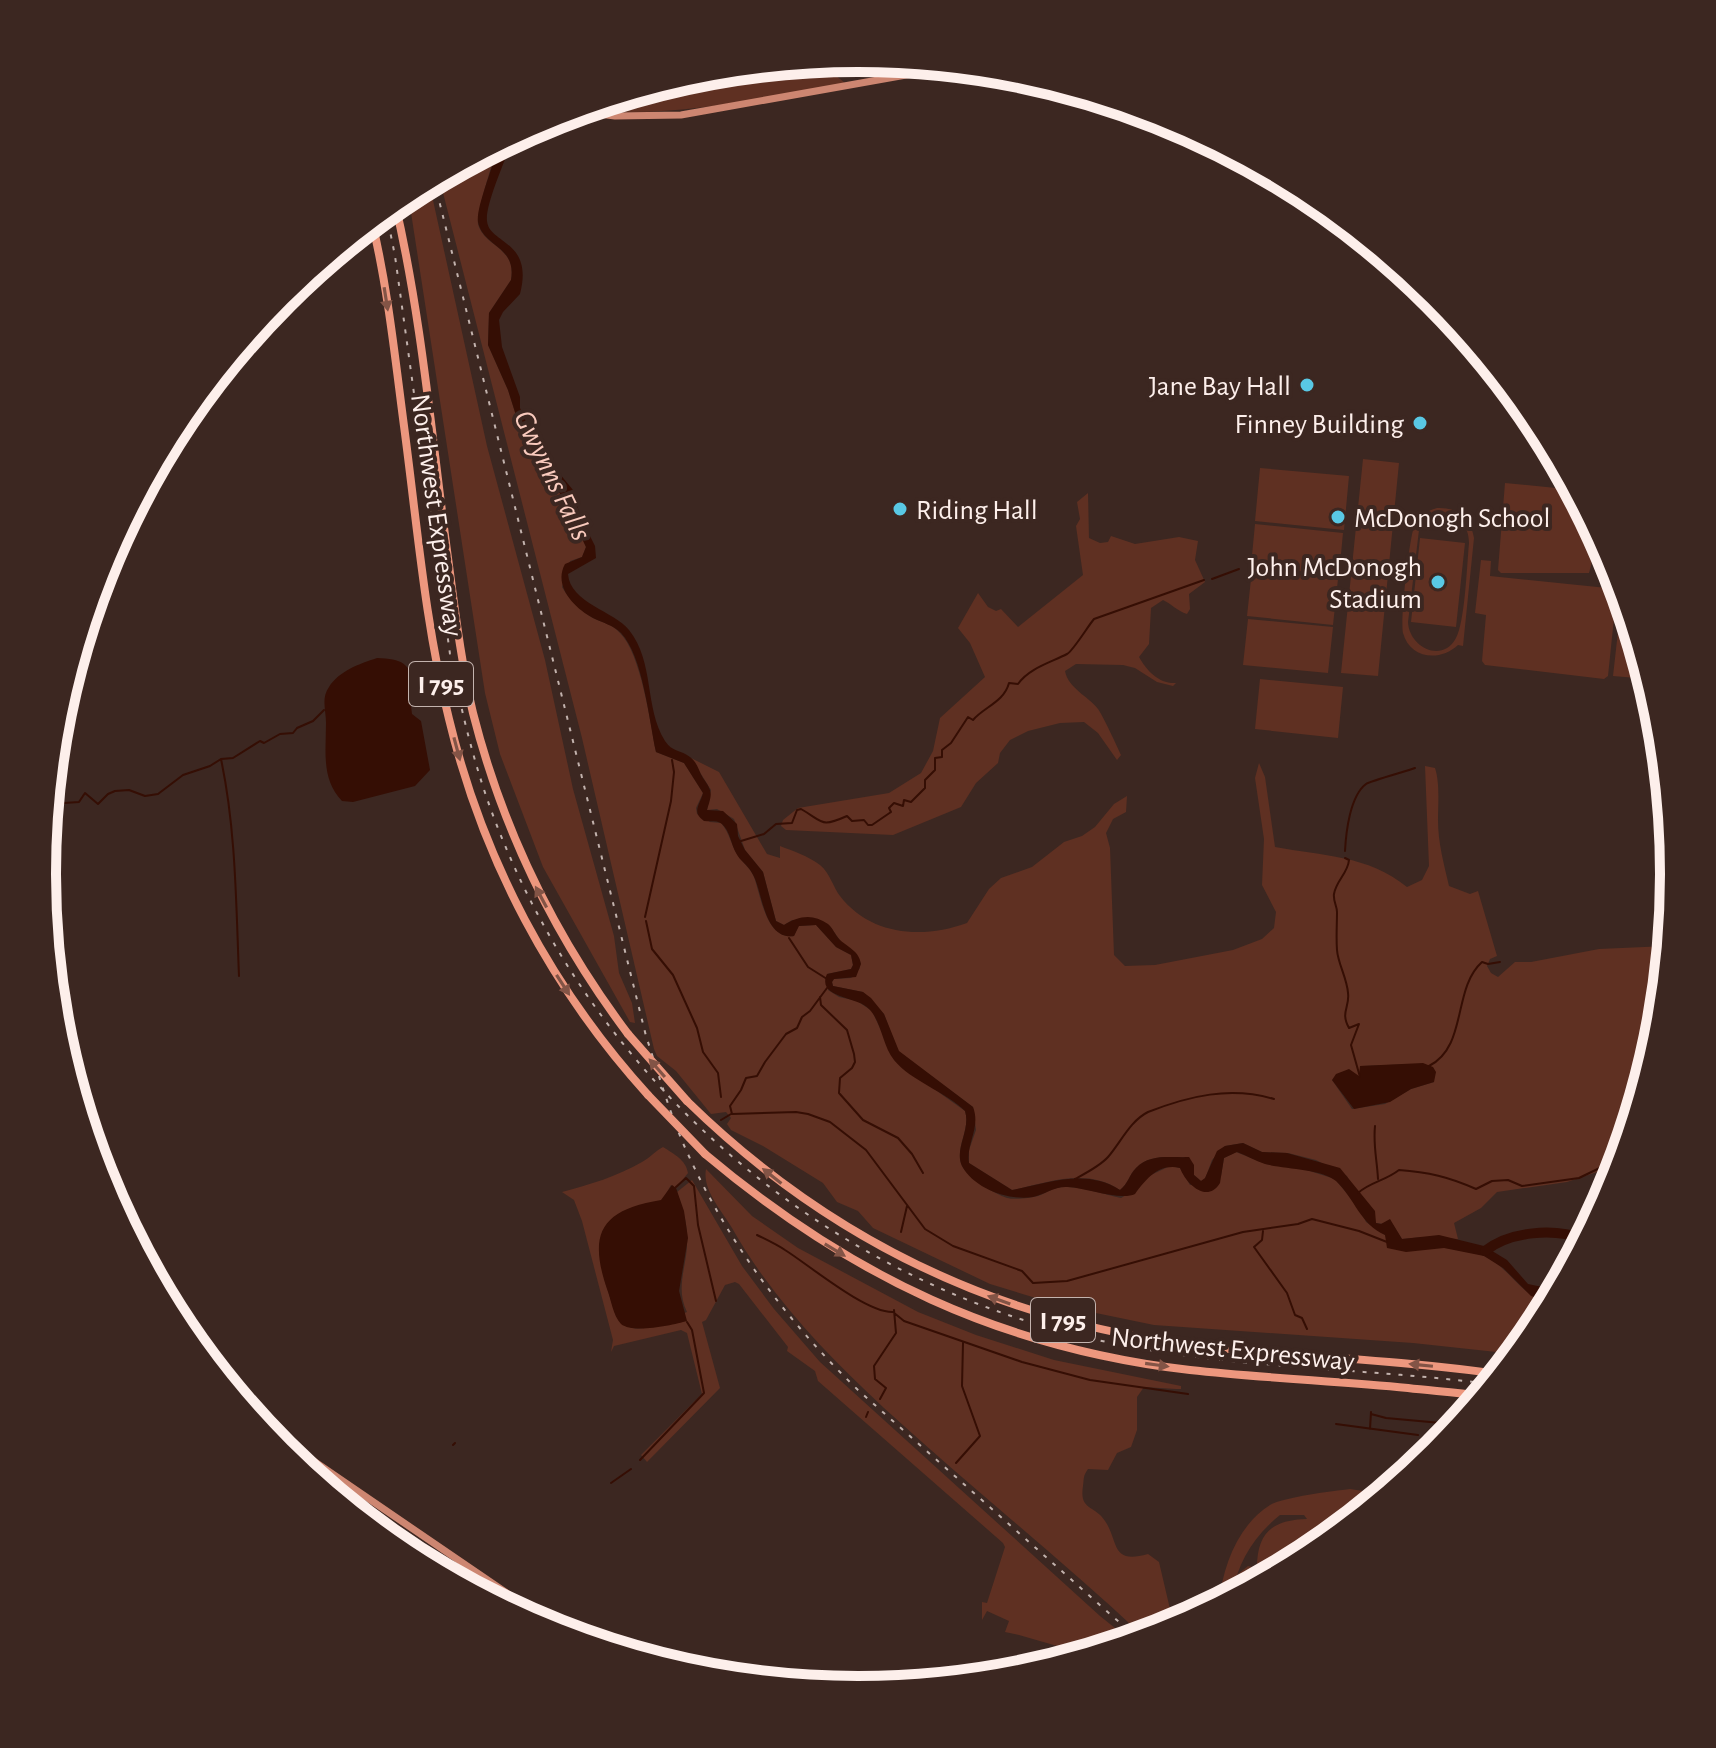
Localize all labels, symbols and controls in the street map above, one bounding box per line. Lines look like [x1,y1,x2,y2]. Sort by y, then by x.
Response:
one-way arrow [381,287,393,312]
place label: Jane Bay Hall [1149,373,1291,401]
marker: Jane Bay Hall [1298,376,1316,394]
street label: Northwest Expressway [405,392,467,638]
water label: Gwynns Falls [508,406,597,546]
place label: Finney Building [1235,411,1404,439]
marker: Finney Building [1411,414,1429,432]
place label: Riding Hall [916,497,1038,525]
marker: Riding Hall [891,500,909,518]
place label: McDonogh School [1354,505,1550,533]
marker: McDonogh School [1329,508,1347,526]
place label: John McDonogh Stadium [1247,554,1422,614]
marker: John McDonogh Stadium [1429,573,1447,591]
road number: I 795 [409,662,473,706]
one-way arrow [451,737,463,762]
one-way arrow [535,886,548,909]
one-way arrow [555,975,570,996]
one-way arrow [649,1058,667,1077]
one-way arrow [762,1168,782,1185]
one-way arrow [824,1243,846,1257]
one-way arrow [987,1293,1011,1306]
road number: I 795 [1031,1298,1095,1342]
street label: Northwest Expressway [1110,1323,1356,1377]
one-way arrow [1408,1358,1433,1371]
one-way arrow [1145,1359,1170,1372]

